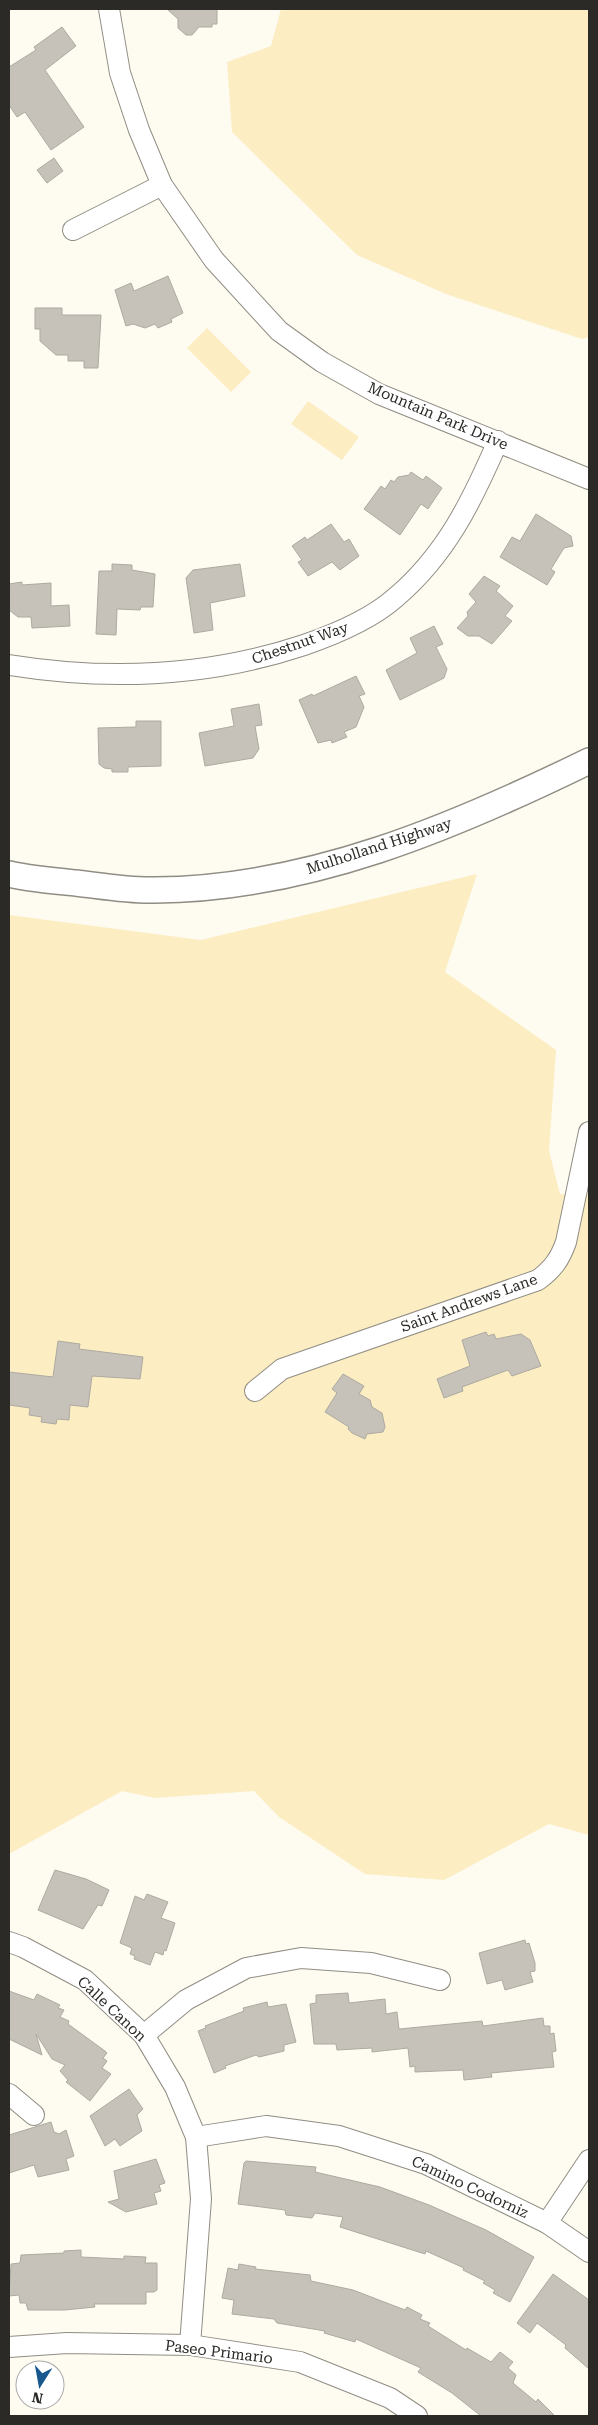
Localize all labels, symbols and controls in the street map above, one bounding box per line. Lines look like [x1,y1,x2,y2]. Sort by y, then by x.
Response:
street label: Mountain Park Drive [365,378,511,454]
street label: Chestnut Way [249,618,351,668]
street label: Mulholland Highway [304,814,454,878]
street label: Saint Andrews Lane [398,1270,540,1336]
street label: Calle Canon [74,1973,150,2046]
street label: Camino Codorniz [409,2152,531,2222]
street label: Paseo Primario [164,2336,274,2368]
north arrow [15,2360,65,2410]
text: N [30,2389,44,2407]

